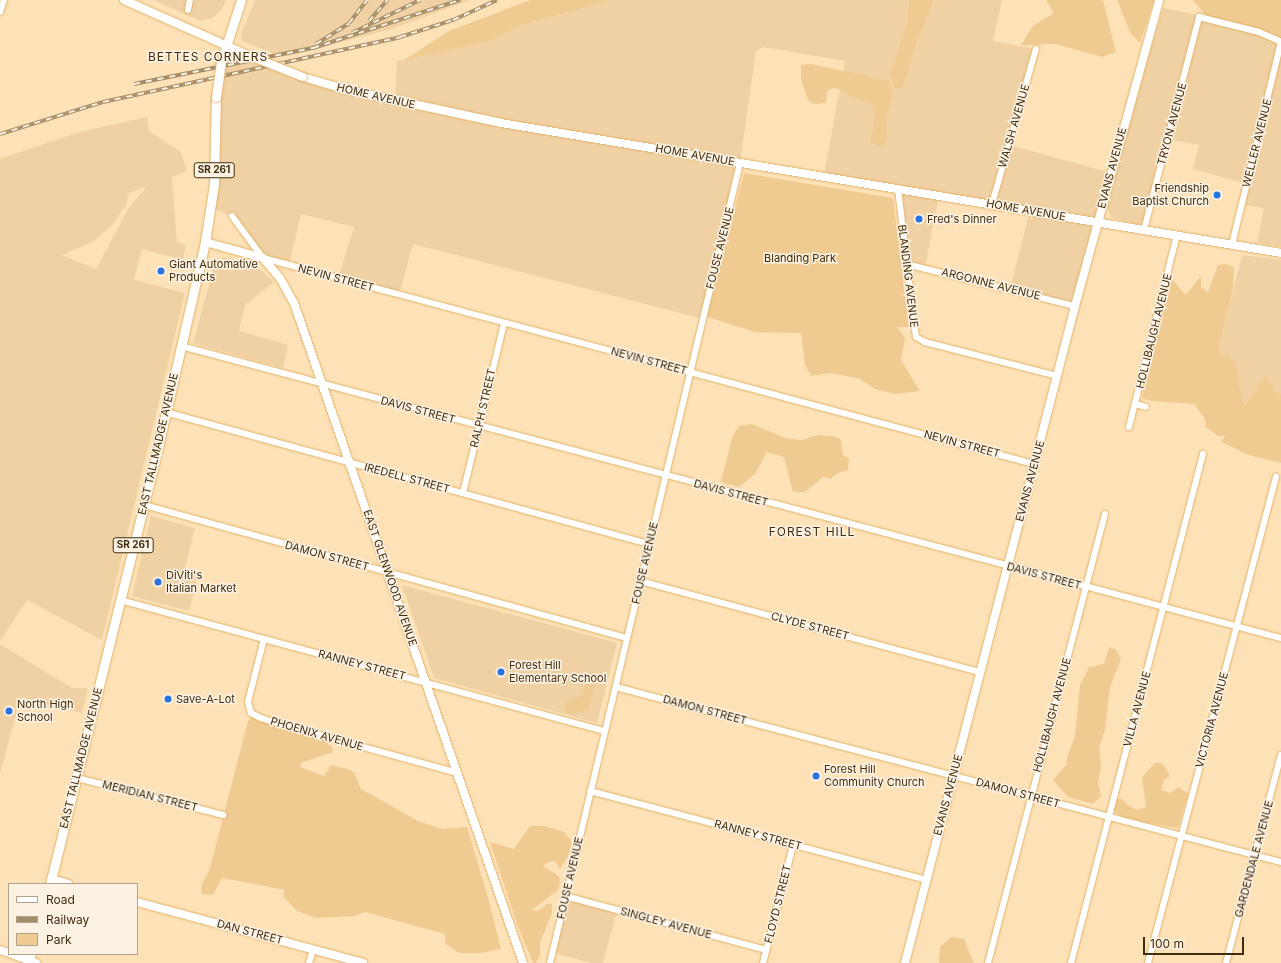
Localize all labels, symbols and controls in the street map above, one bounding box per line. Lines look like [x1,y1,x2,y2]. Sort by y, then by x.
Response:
district label: BETTES CORNERS [148,50,268,64]
street label: HOME AVENUE [335,81,417,111]
street label: TRYON AVENUE [1155,81,1189,167]
street label: WALSH AVENUE [996,83,1032,169]
street label: WELLER AVENUE [1240,97,1274,189]
street label: EVANS AVENUE [1095,126,1129,210]
street label: HOME AVENUE [654,142,736,168]
road number: SR 261 [193,162,235,178]
place label: Friendship Baptist Church [1132,182,1209,208]
marker: Friendship Baptist Church [1212,190,1222,200]
street label: HOME AVENUE [985,197,1067,223]
street label: FOUSE AVENUE [703,206,737,290]
place label: Fred's Dinner [927,212,997,226]
marker: Fred's Dinner [914,214,924,224]
street label: BLANDING AVENUE [895,224,921,328]
park label: Blanding Park [764,251,836,265]
place label: Giant Automative Products [169,258,258,284]
street label: NEVIN STREET [296,261,376,295]
street label: ARGONNE AVENUE [940,265,1042,303]
marker: Giant Automative Products [156,266,166,276]
street label: HOLLIBAUGH AVENUE [1133,272,1175,390]
street label: NEVIN STREET [609,344,689,378]
street label: RALPH STREET [467,367,499,449]
street label: EAST TALLMADGE AVENUE [135,372,181,516]
street label: DAVIS STREET [379,394,457,426]
street label: NEVIN STREET [922,427,1002,461]
street label: EVANS AVENUE [1013,439,1047,523]
street label: IREDELL STREET [363,460,451,496]
street label: DAVIS STREET [692,477,770,509]
street label: EAST GLENWOOD AVENUE [360,508,420,648]
street label: FOUSE AVENUE [629,521,661,605]
district label: FOREST HILL [769,525,855,539]
road number: SR 261 [112,537,154,553]
street label: DAMON STREET [284,538,370,574]
street label: DAVIS STREET [1005,560,1083,592]
place label: DiViti's Italian Market [166,569,236,595]
marker: DiViti's Italian Market [153,577,163,587]
street label: CLYDE STREET [769,609,851,643]
street label: RANNEY STREET [317,647,407,683]
street label: HOLLIBAUGH AVENUE [1030,656,1074,774]
place label: Forest Hill Elementary School [509,659,606,685]
marker: Forest Hill Elementary School [496,667,506,677]
street label: VILLA AVENUE [1121,670,1153,748]
street label: VICTORIA AVENUE [1193,671,1231,769]
street label: EAST TALLMADGE AVENUE [57,686,105,830]
place label: Save-A-Lot [176,692,235,706]
street label: DAMON STREET [662,692,748,728]
marker: Save-A-Lot [163,694,173,704]
place label: North High School [17,698,73,724]
marker: North High School [4,706,14,716]
street label: PHOENIX AVENUE [269,714,365,754]
street label: EVANS AVENUE [931,753,965,837]
place label: Forest Hill Community Church [824,763,924,789]
marker: Forest Hill Community Church [811,771,821,781]
street label: DAMON STREET [975,775,1061,811]
street label: MERIDIAN STREET [101,778,199,814]
street label: GARDENDALE AVENUE [1232,799,1276,919]
street label: RANNEY STREET [713,817,803,853]
street label: FOUSE AVENUE [554,836,586,920]
street label: FLOYD STREET [762,863,794,945]
legend [8,883,138,955]
text: Road [46,892,75,907]
street label: SINGLEY AVENUE [619,904,713,942]
text: Railway [46,912,89,927]
street label: DAN STREET [215,917,285,947]
scale bar [1145,929,1246,955]
text: Park [46,932,72,947]
text: 100 m [1150,936,1184,951]

